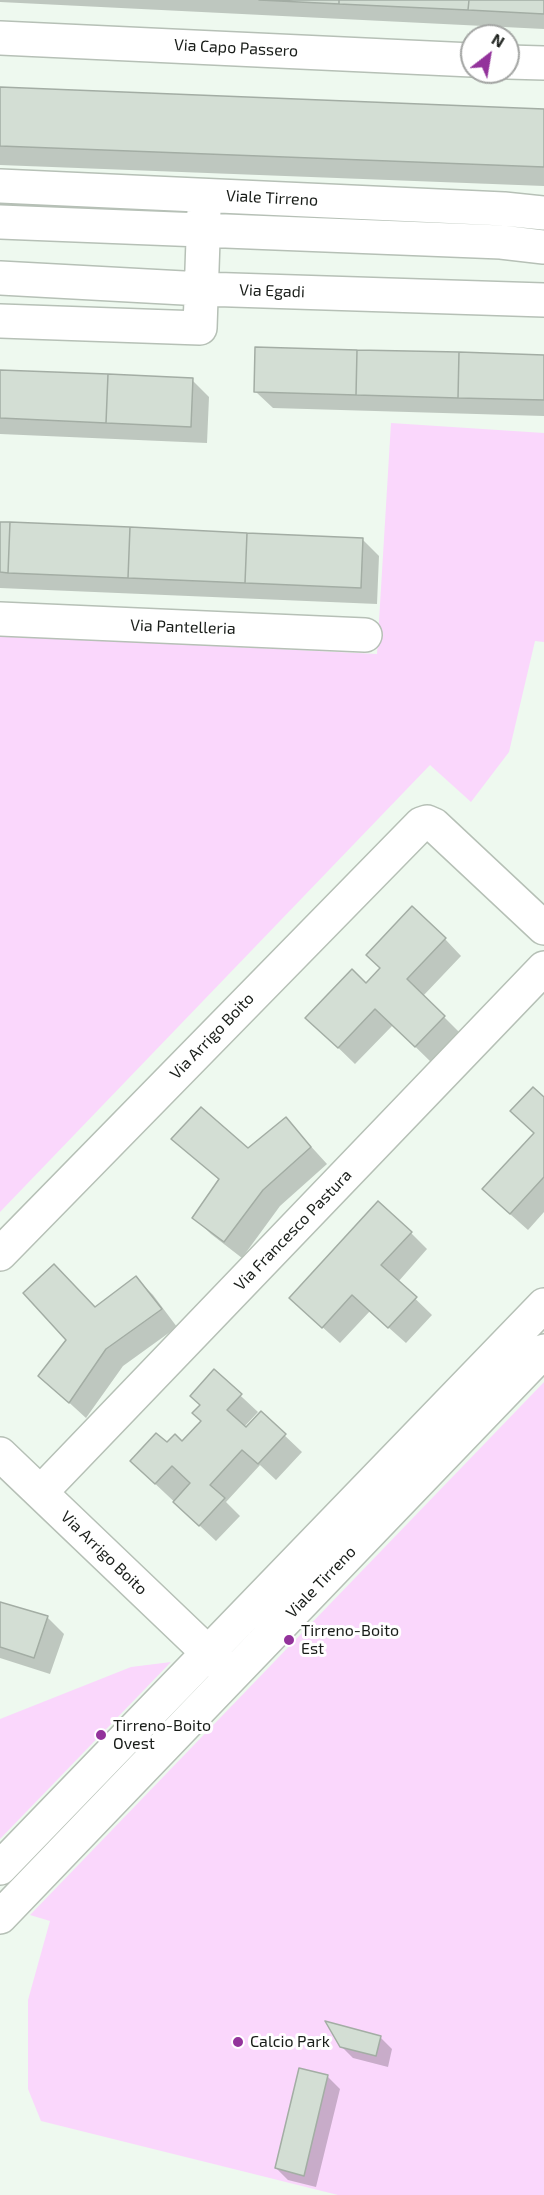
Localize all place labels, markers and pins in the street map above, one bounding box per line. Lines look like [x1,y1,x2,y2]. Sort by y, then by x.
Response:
place label: Tirreno-Boito Est [301,1621,399,1659]
marker: Tirreno-Boito Est [282,1633,296,1647]
place label: Tirreno-Boito Ovest [113,1716,211,1754]
marker: Tirreno-Boito Ovest [94,1728,108,1742]
place label: Calcio Park [250,2032,330,2052]
marker: Calcio Park [231,2035,245,2049]

